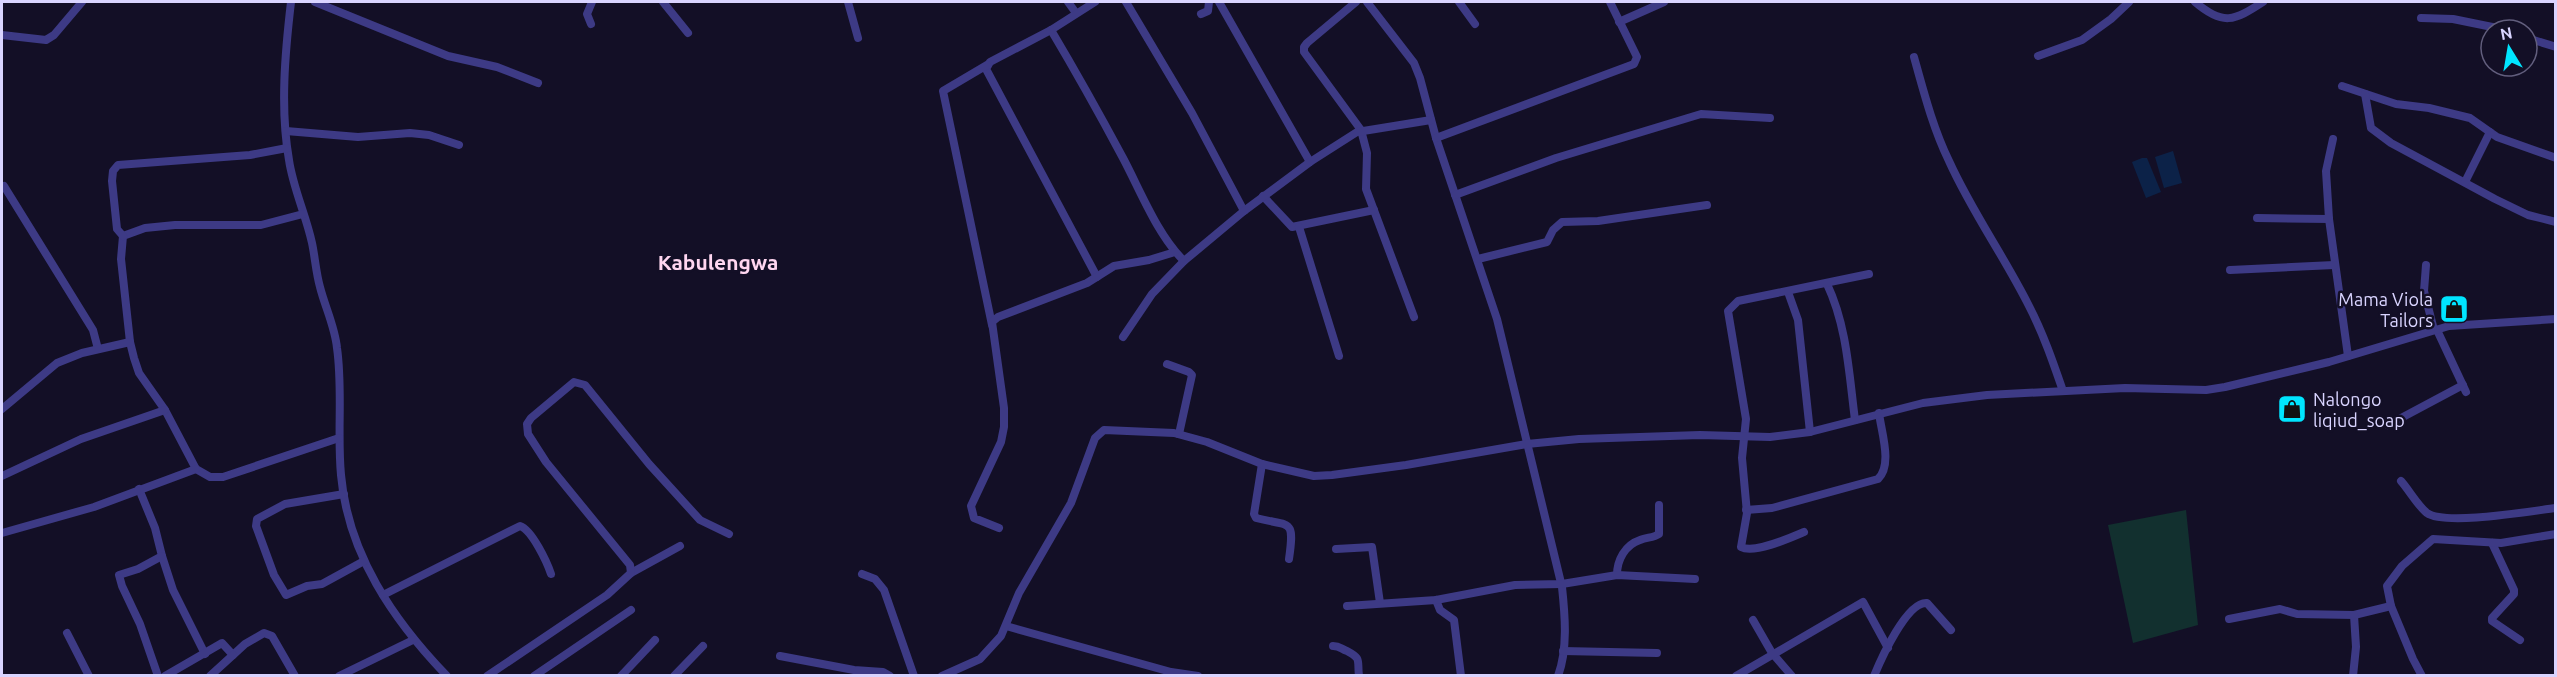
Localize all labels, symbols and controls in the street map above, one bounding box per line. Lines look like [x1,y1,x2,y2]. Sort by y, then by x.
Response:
north arrow [2479,18,2539,78]
text: N [2499,23,2514,43]
district label: Kabulengwa [658,250,778,274]
place label: Mama Viola Tailors [2338,289,2433,330]
shop icon: Mama Viola Tailors [2438,293,2470,325]
place label: Nalongo liqiud_soap [2313,389,2405,431]
shop icon: Nalongo liqiud_soap [2276,393,2308,425]

